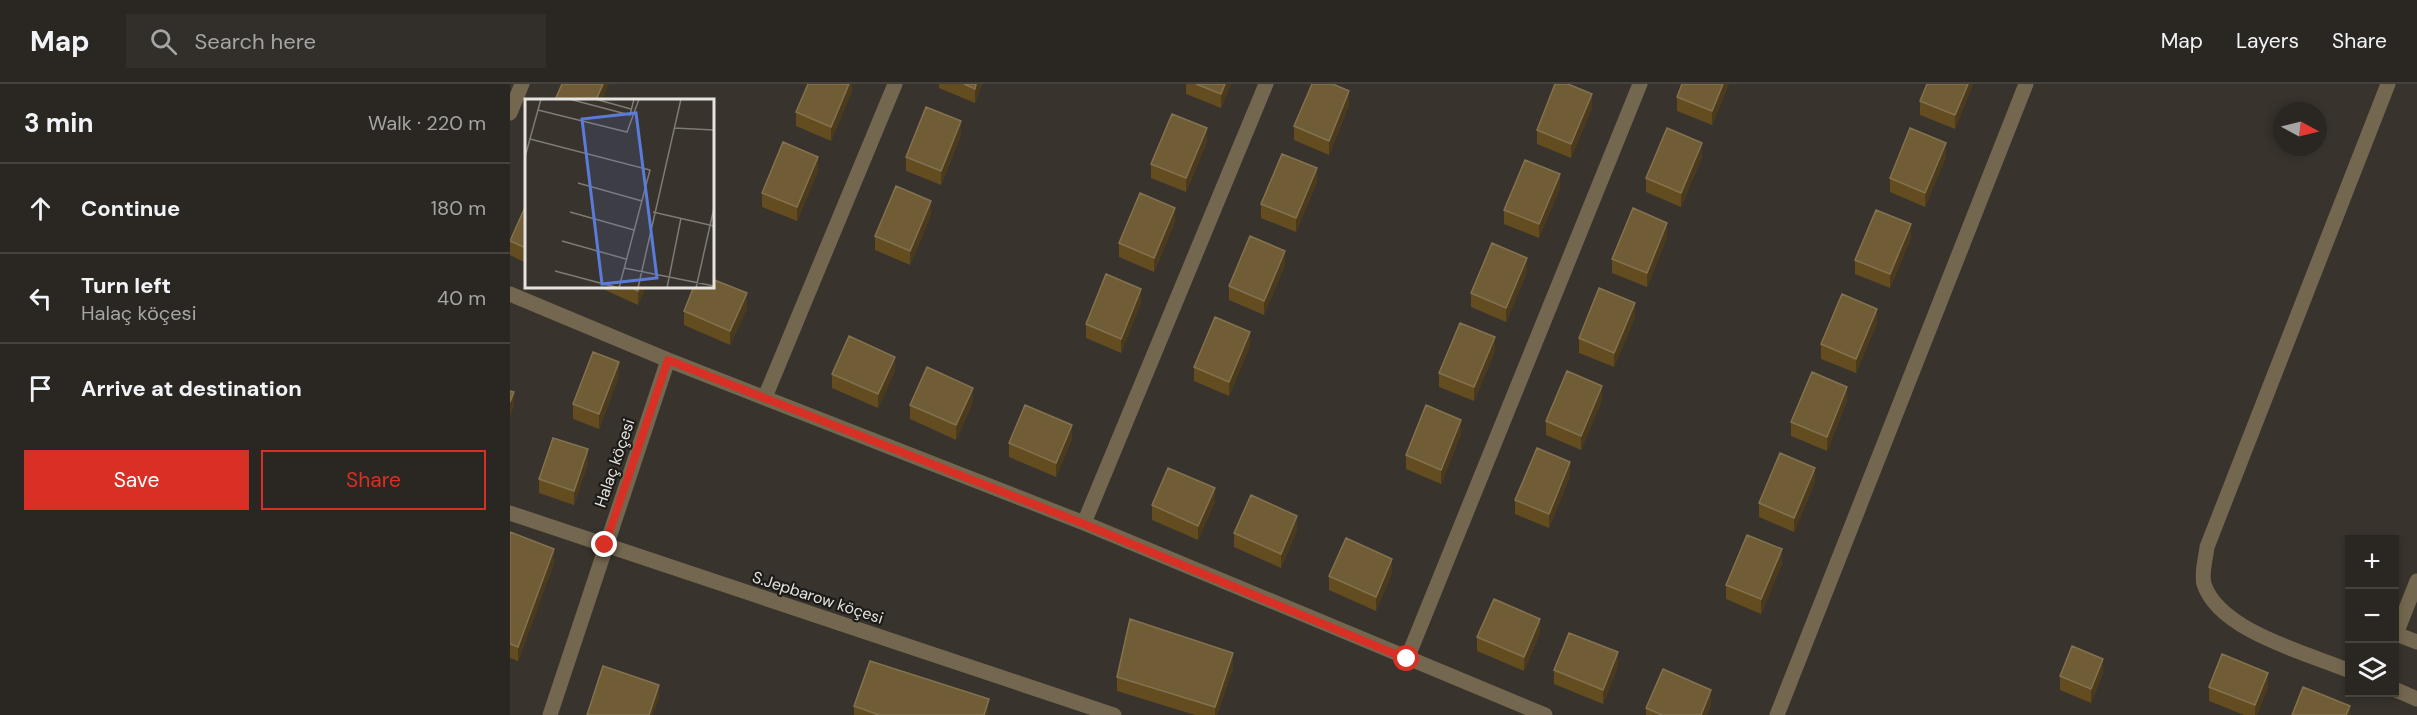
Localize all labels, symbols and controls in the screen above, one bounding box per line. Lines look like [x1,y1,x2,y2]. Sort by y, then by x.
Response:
search box [126,14,546,68]
text: Map [30,23,90,60]
icon: search [147,25,180,58]
text: Search here [195,27,316,56]
text: Map [2161,27,2203,55]
text: Layers [2236,27,2299,55]
text: Share [2332,27,2387,55]
inset map [525,99,714,288]
north arrow [2273,102,2327,156]
text: 3 min [24,106,93,140]
text: Walk · 220 m [368,110,486,136]
icon: ahead [24,192,57,225]
text: Continue [81,194,180,223]
text: 180 m [431,195,486,221]
text: Turn left [81,271,171,300]
icon: left [24,282,57,315]
text: 40 m [437,285,486,311]
text: Halaç köçesi [81,300,196,326]
icon: arrive [24,372,57,405]
text: Arrive at destination [81,374,302,403]
street label: Halaç köçesi [590,416,639,510]
button: Save [24,450,249,510]
button: Share [261,450,486,510]
route end [591,531,617,557]
map controls [2345,535,2399,697]
button: + [2345,535,2399,589]
street label: S.Jepbarow köçesi [750,566,886,629]
button: − [2345,589,2399,643]
button: layers [2345,643,2399,697]
route start [1393,645,1419,671]

